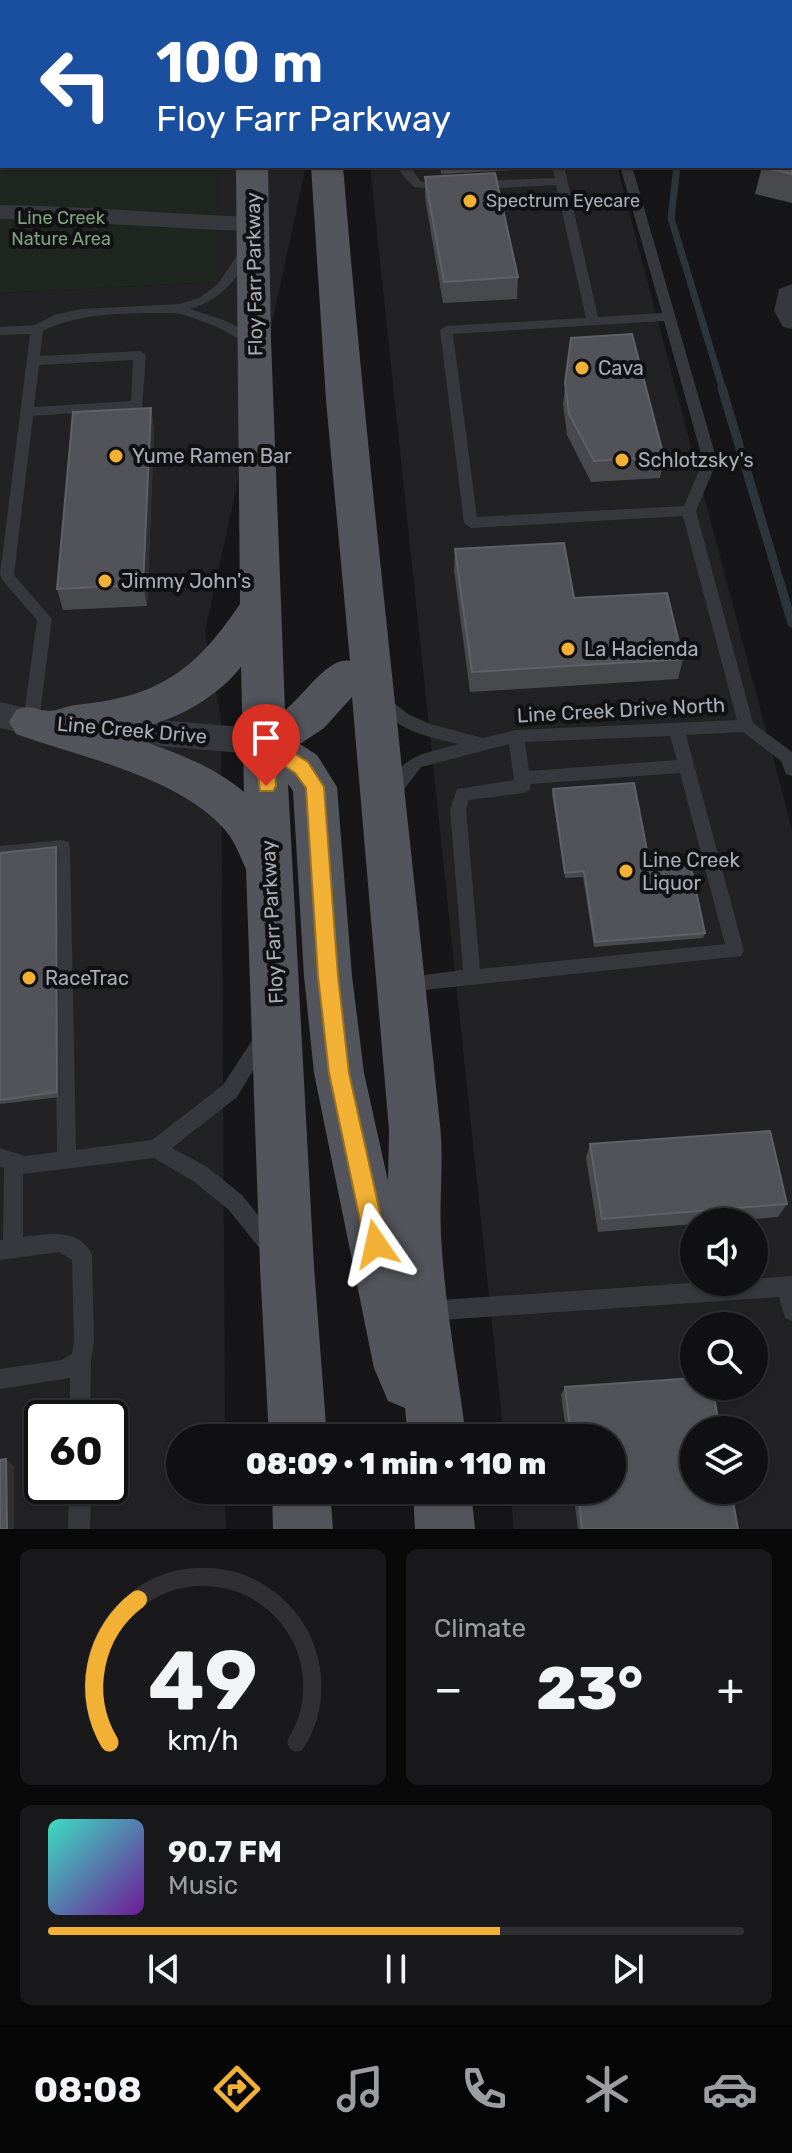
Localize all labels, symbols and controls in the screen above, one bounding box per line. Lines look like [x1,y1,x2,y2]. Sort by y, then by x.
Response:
text: 100 m [156,30,323,96]
icon: left [24,32,128,136]
text: Floy Farr Parkway [156,97,451,140]
place label: Spectrum Eyecare [486,190,640,212]
street label: Floy Farr Parkway [241,192,267,356]
marker: Spectrum Eyecare [461,192,479,210]
park label: Line Creek Nature Area [11,207,111,250]
place label: Cava [598,356,644,380]
marker: Cava [573,359,591,377]
place label: Yume Ramen Bar [132,444,292,468]
marker: Yume Ramen Bar [107,447,125,465]
place label: Schlotzsky's [638,448,754,472]
marker: Schlotzsky's [613,451,631,469]
place label: Jimmy John's [121,569,251,593]
marker: Jimmy John's [96,572,114,590]
place label: La Hacienda [584,637,699,661]
marker: La Hacienda [559,640,577,658]
street label: Line Creek Drive North [516,693,726,727]
pin [232,704,300,786]
street label: Line Creek Drive [56,711,208,749]
icon: arrive [244,716,288,760]
street label: Floy Farr Parkway [256,839,288,1005]
place label: Line Creek Liquor [642,848,740,895]
marker: Line Creek Liquor [617,862,635,880]
place label: RaceTrac [45,966,129,990]
marker: RaceTrac [20,969,38,987]
position arrow [334,1202,418,1286]
map controls [680,1208,768,1504]
button: sound [680,1208,768,1296]
button: search [680,1312,768,1400]
speed limit sign: 60 [24,1400,128,1504]
button: layers [680,1416,768,1504]
text: 08:09 · 1 min · 110 m [246,1446,546,1482]
text: Climate [434,1613,526,1644]
text: 49 [148,1631,258,1730]
text: 23° [536,1653,643,1724]
text: − [434,1663,463,1715]
text: + [717,1663,744,1715]
text: km/h [167,1723,239,1757]
text: 90.7 FM [168,1834,282,1870]
text: Music [168,1870,238,1901]
icon: previous [142,1947,186,1991]
icon: pause [374,1947,418,1991]
icon: next [606,1947,650,1991]
icon: directions [209,2061,265,2117]
icon: music [332,2061,388,2117]
icon: phone [456,2061,512,2117]
icon: climate [579,2061,635,2117]
icon: car [702,2061,758,2117]
text: 08:08 [34,2068,142,2111]

